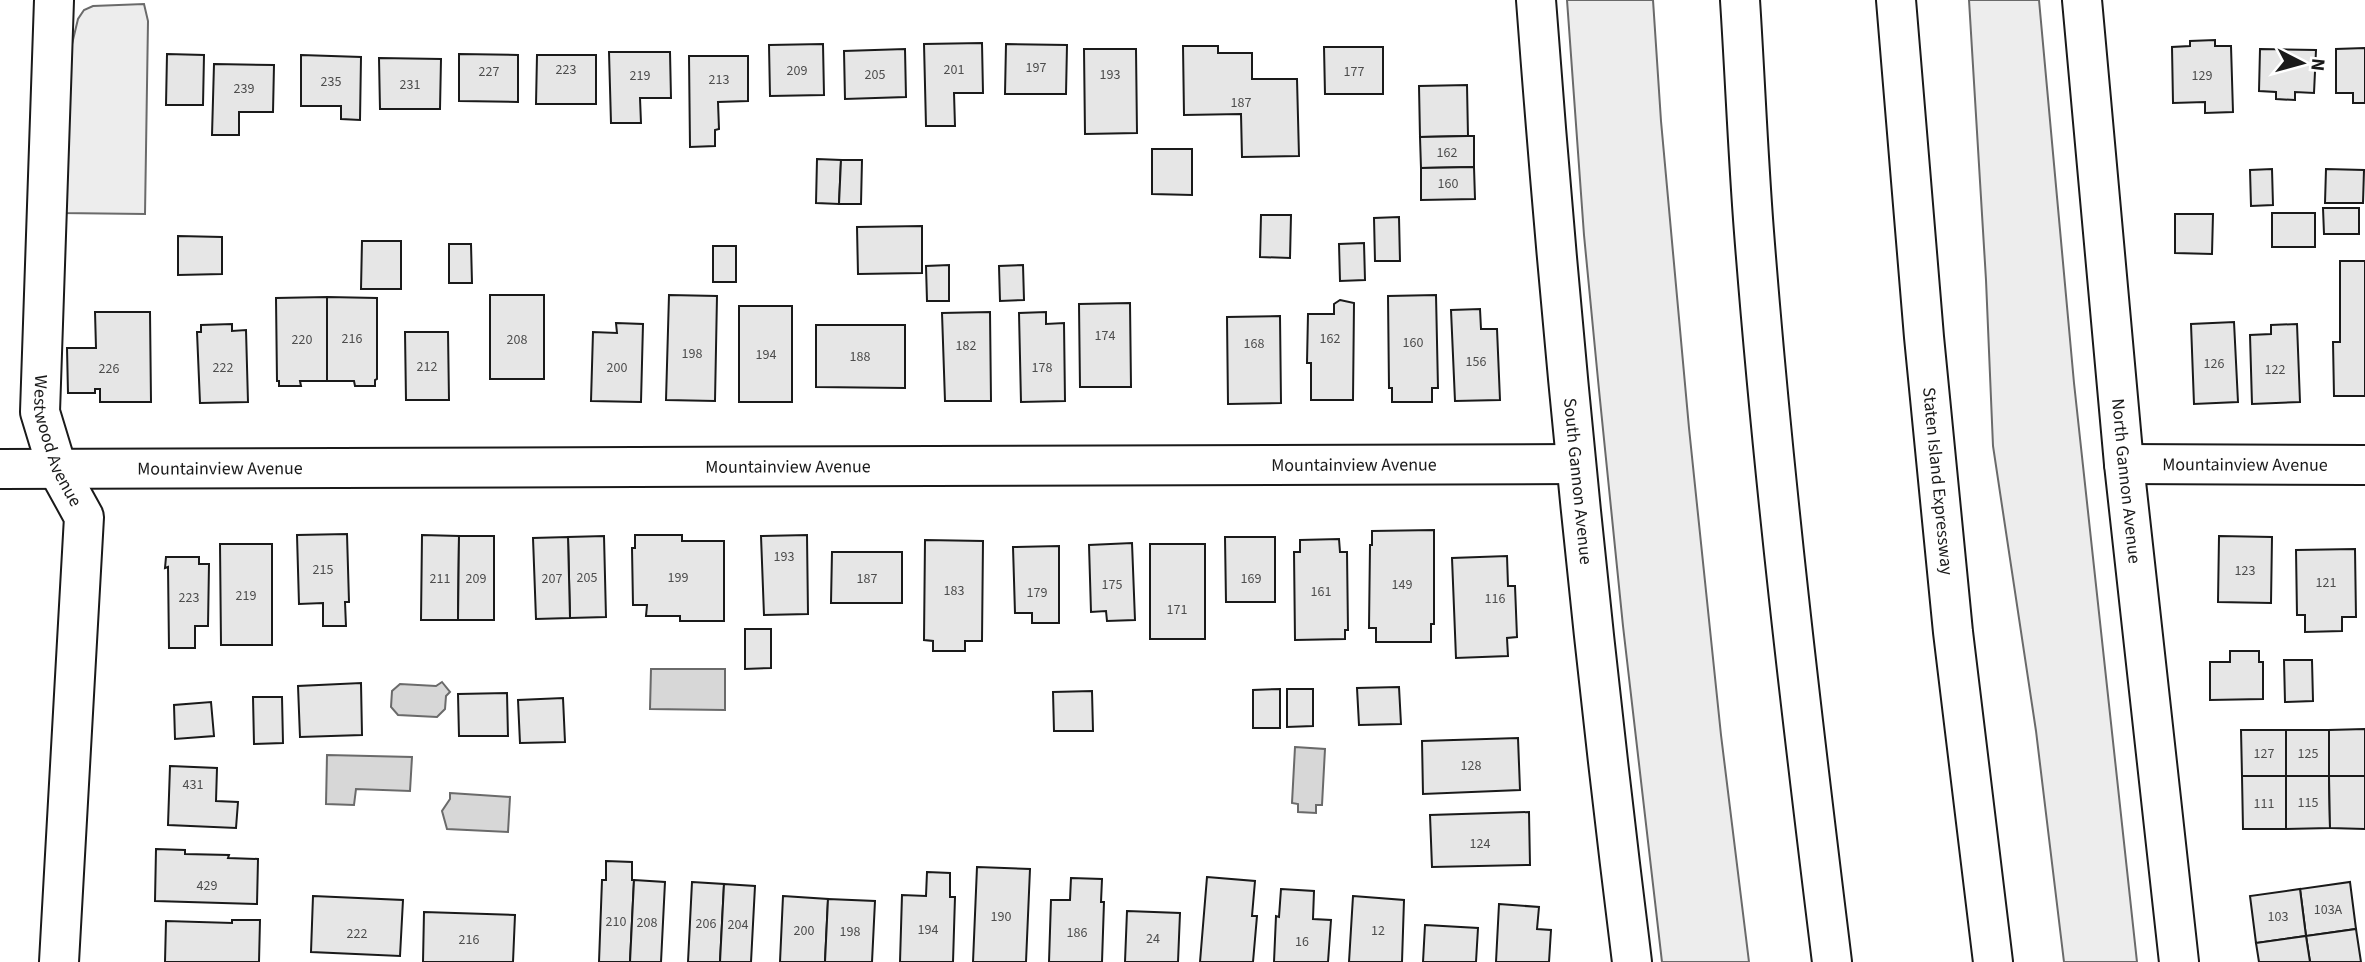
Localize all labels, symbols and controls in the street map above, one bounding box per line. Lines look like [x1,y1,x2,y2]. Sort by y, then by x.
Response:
north arrow [2267,28,2337,98]
text: N [2303,57,2332,72]
house number: 197 [1026,58,1046,78]
house number: 223 [556,60,576,80]
house number: 201 [944,60,964,80]
house number: 209 [787,61,807,81]
house number: 227 [479,62,499,82]
house number: 177 [1344,62,1364,82]
house number: 205 [865,65,885,85]
house number: 193 [1100,65,1120,85]
house number: 219 [630,66,650,86]
house number: 129 [2192,66,2212,86]
house number: 213 [709,70,729,90]
house number: 235 [321,72,341,92]
house number: 231 [400,75,420,95]
house number: 239 [234,79,254,99]
house number: 187 [1231,93,1251,113]
house number: 162 [1437,143,1457,163]
house number: 160 [1438,174,1458,194]
house number: 174 [1095,326,1115,346]
house number: 216 [342,329,362,349]
house number: 162 [1320,329,1340,349]
house number: 220 [292,330,312,350]
house number: 208 [507,330,527,350]
house number: 160 [1403,333,1423,353]
house number: 168 [1244,334,1264,354]
house number: 182 [956,336,976,356]
house number: 198 [682,344,702,364]
house number: 194 [756,345,776,365]
house number: 188 [850,347,870,367]
house number: 156 [1466,352,1486,372]
house number: 126 [2204,354,2224,374]
house number: 212 [417,357,437,377]
house number: 222 [213,358,233,378]
house number: 200 [607,358,627,378]
house number: 178 [1032,358,1052,378]
house number: 226 [99,359,119,379]
house number: 122 [2265,360,2285,380]
street label: Westwood Avenue [27,374,88,511]
street label: Staten Island Expressway [1916,386,1959,577]
street label: South Gannon Avenue [1557,397,1598,566]
street label: North Gannon Avenue [2105,397,2147,565]
street label: Mountainview Avenue [1271,452,1437,478]
street label: Mountainview Avenue [2162,452,2328,478]
street label: Mountainview Avenue [705,454,871,480]
street label: Mountainview Avenue [137,456,303,482]
house number: 193 [774,547,794,567]
house number: 215 [313,560,333,580]
house number: 123 [2235,561,2255,581]
house number: 205 [577,568,597,588]
house number: 199 [668,568,688,588]
house number: 211 [430,569,450,589]
house number: 209 [466,569,486,589]
house number: 207 [542,569,562,589]
house number: 187 [857,569,877,589]
house number: 169 [1241,569,1261,589]
house number: 121 [2316,573,2336,593]
house number: 175 [1102,575,1122,595]
house number: 149 [1392,575,1412,595]
house number: 183 [944,581,964,601]
house number: 161 [1311,582,1331,602]
house number: 179 [1027,583,1047,603]
house number: 219 [236,586,256,606]
house number: 223 [179,588,199,608]
house number: 116 [1485,589,1505,609]
house number: 171 [1167,600,1187,620]
house number: 127 [2254,744,2274,764]
house number: 125 [2298,744,2318,764]
house number: 128 [1461,756,1481,776]
house number: 431 [183,775,203,795]
house number: 115 [2298,793,2318,813]
house number: 111 [2254,794,2274,814]
house number: 124 [1470,834,1490,854]
house number: 429 [197,876,217,896]
house number: 103A [2314,900,2343,920]
house number: 190 [991,907,1011,927]
house number: 103 [2268,907,2288,927]
house number: 210 [606,912,626,932]
house number: 208 [637,913,657,933]
house number: 206 [696,914,716,934]
house number: 204 [728,915,748,935]
house number: 194 [918,920,938,940]
house number: 200 [794,921,814,941]
house number: 12 [1371,921,1385,941]
house number: 198 [840,922,860,942]
house number: 186 [1067,923,1087,943]
house number: 222 [347,924,367,944]
house number: 24 [1146,929,1160,949]
house number: 216 [459,930,479,950]
house number: 16 [1295,932,1309,952]

